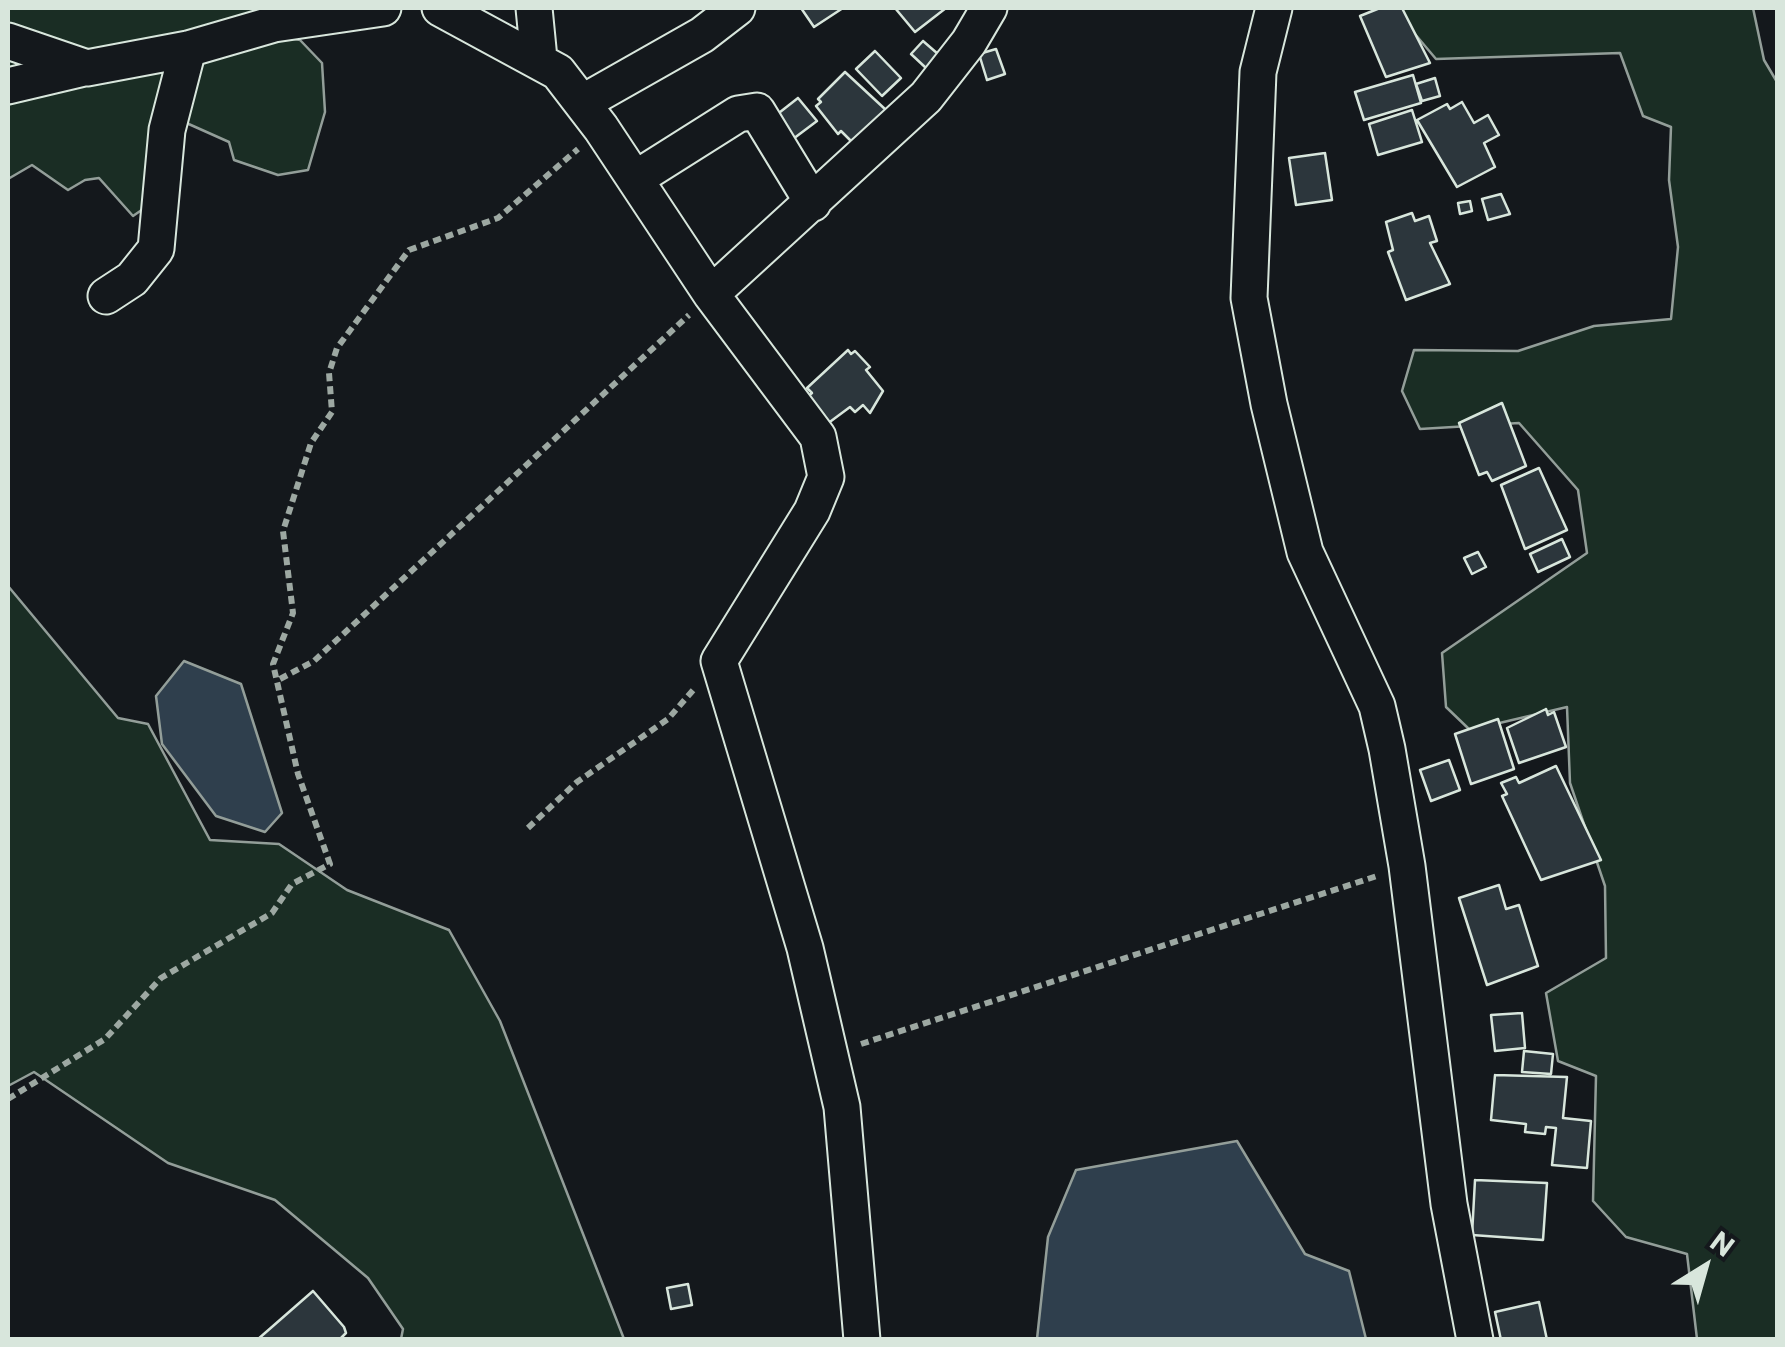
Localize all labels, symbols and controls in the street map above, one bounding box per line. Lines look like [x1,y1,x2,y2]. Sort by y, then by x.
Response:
north arrow [1655,1217,1755,1317]
text: N [1704,1223,1742,1263]

